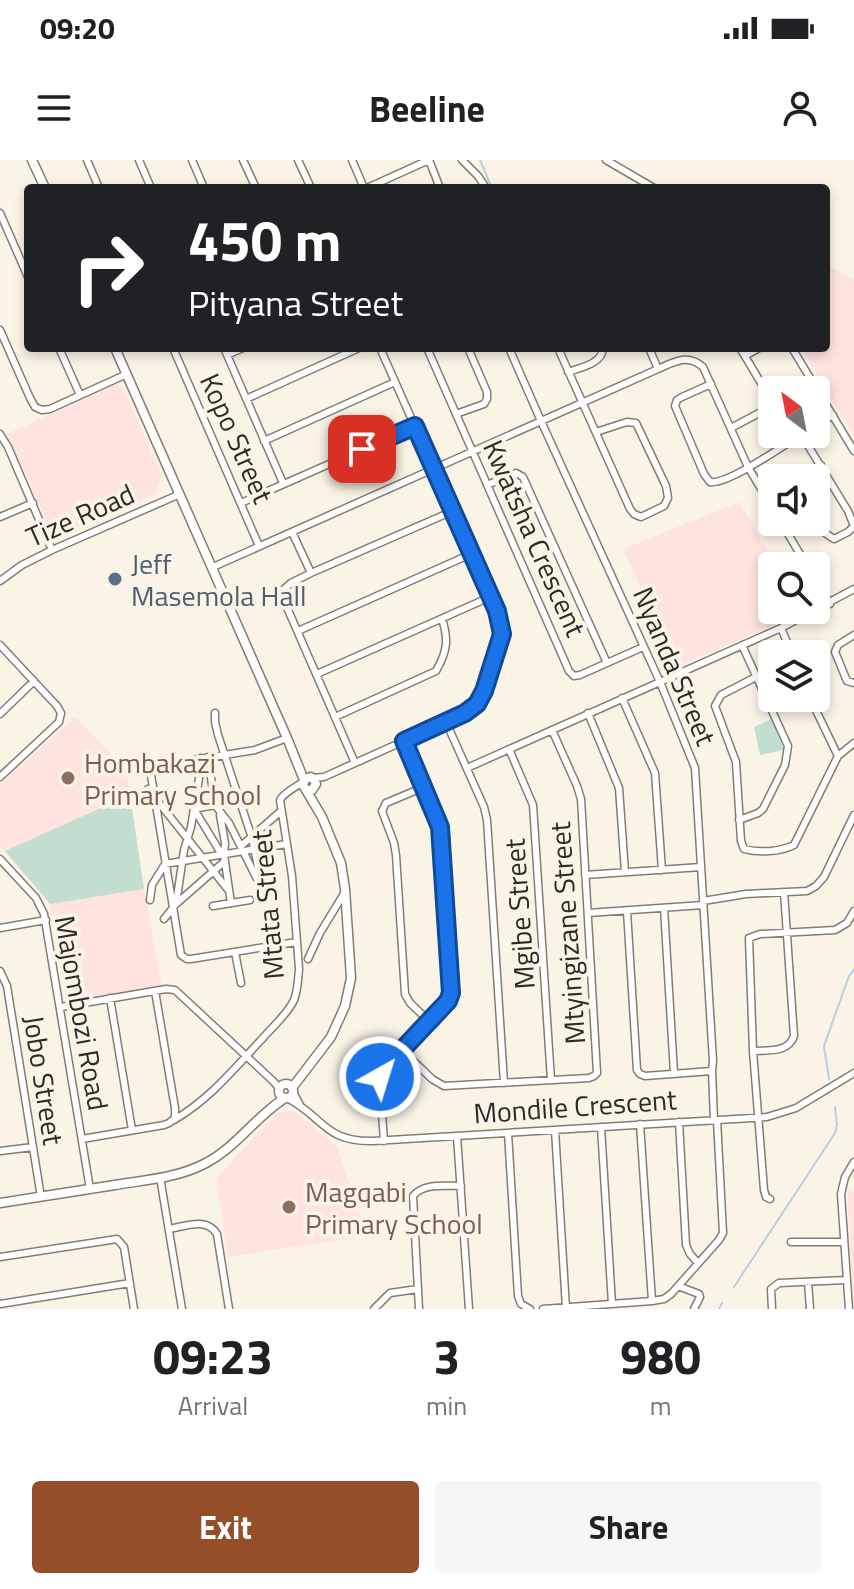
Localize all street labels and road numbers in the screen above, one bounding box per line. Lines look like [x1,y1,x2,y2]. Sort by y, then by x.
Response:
street label: Kopo Street [189,366,285,510]
street label: Kwatsha Crescent [472,433,598,643]
street label: Tize Road [19,472,141,558]
street label: Nyanda Street [622,580,728,752]
street label: Mtyingizane Street [538,820,596,1046]
street label: Mtata Street [239,828,295,981]
street label: Mgibe Street [492,837,546,991]
street label: Majombozi Road [44,912,120,1114]
street label: Jobo Street [13,1012,75,1148]
street label: Mondile Crescent [472,1077,678,1135]

